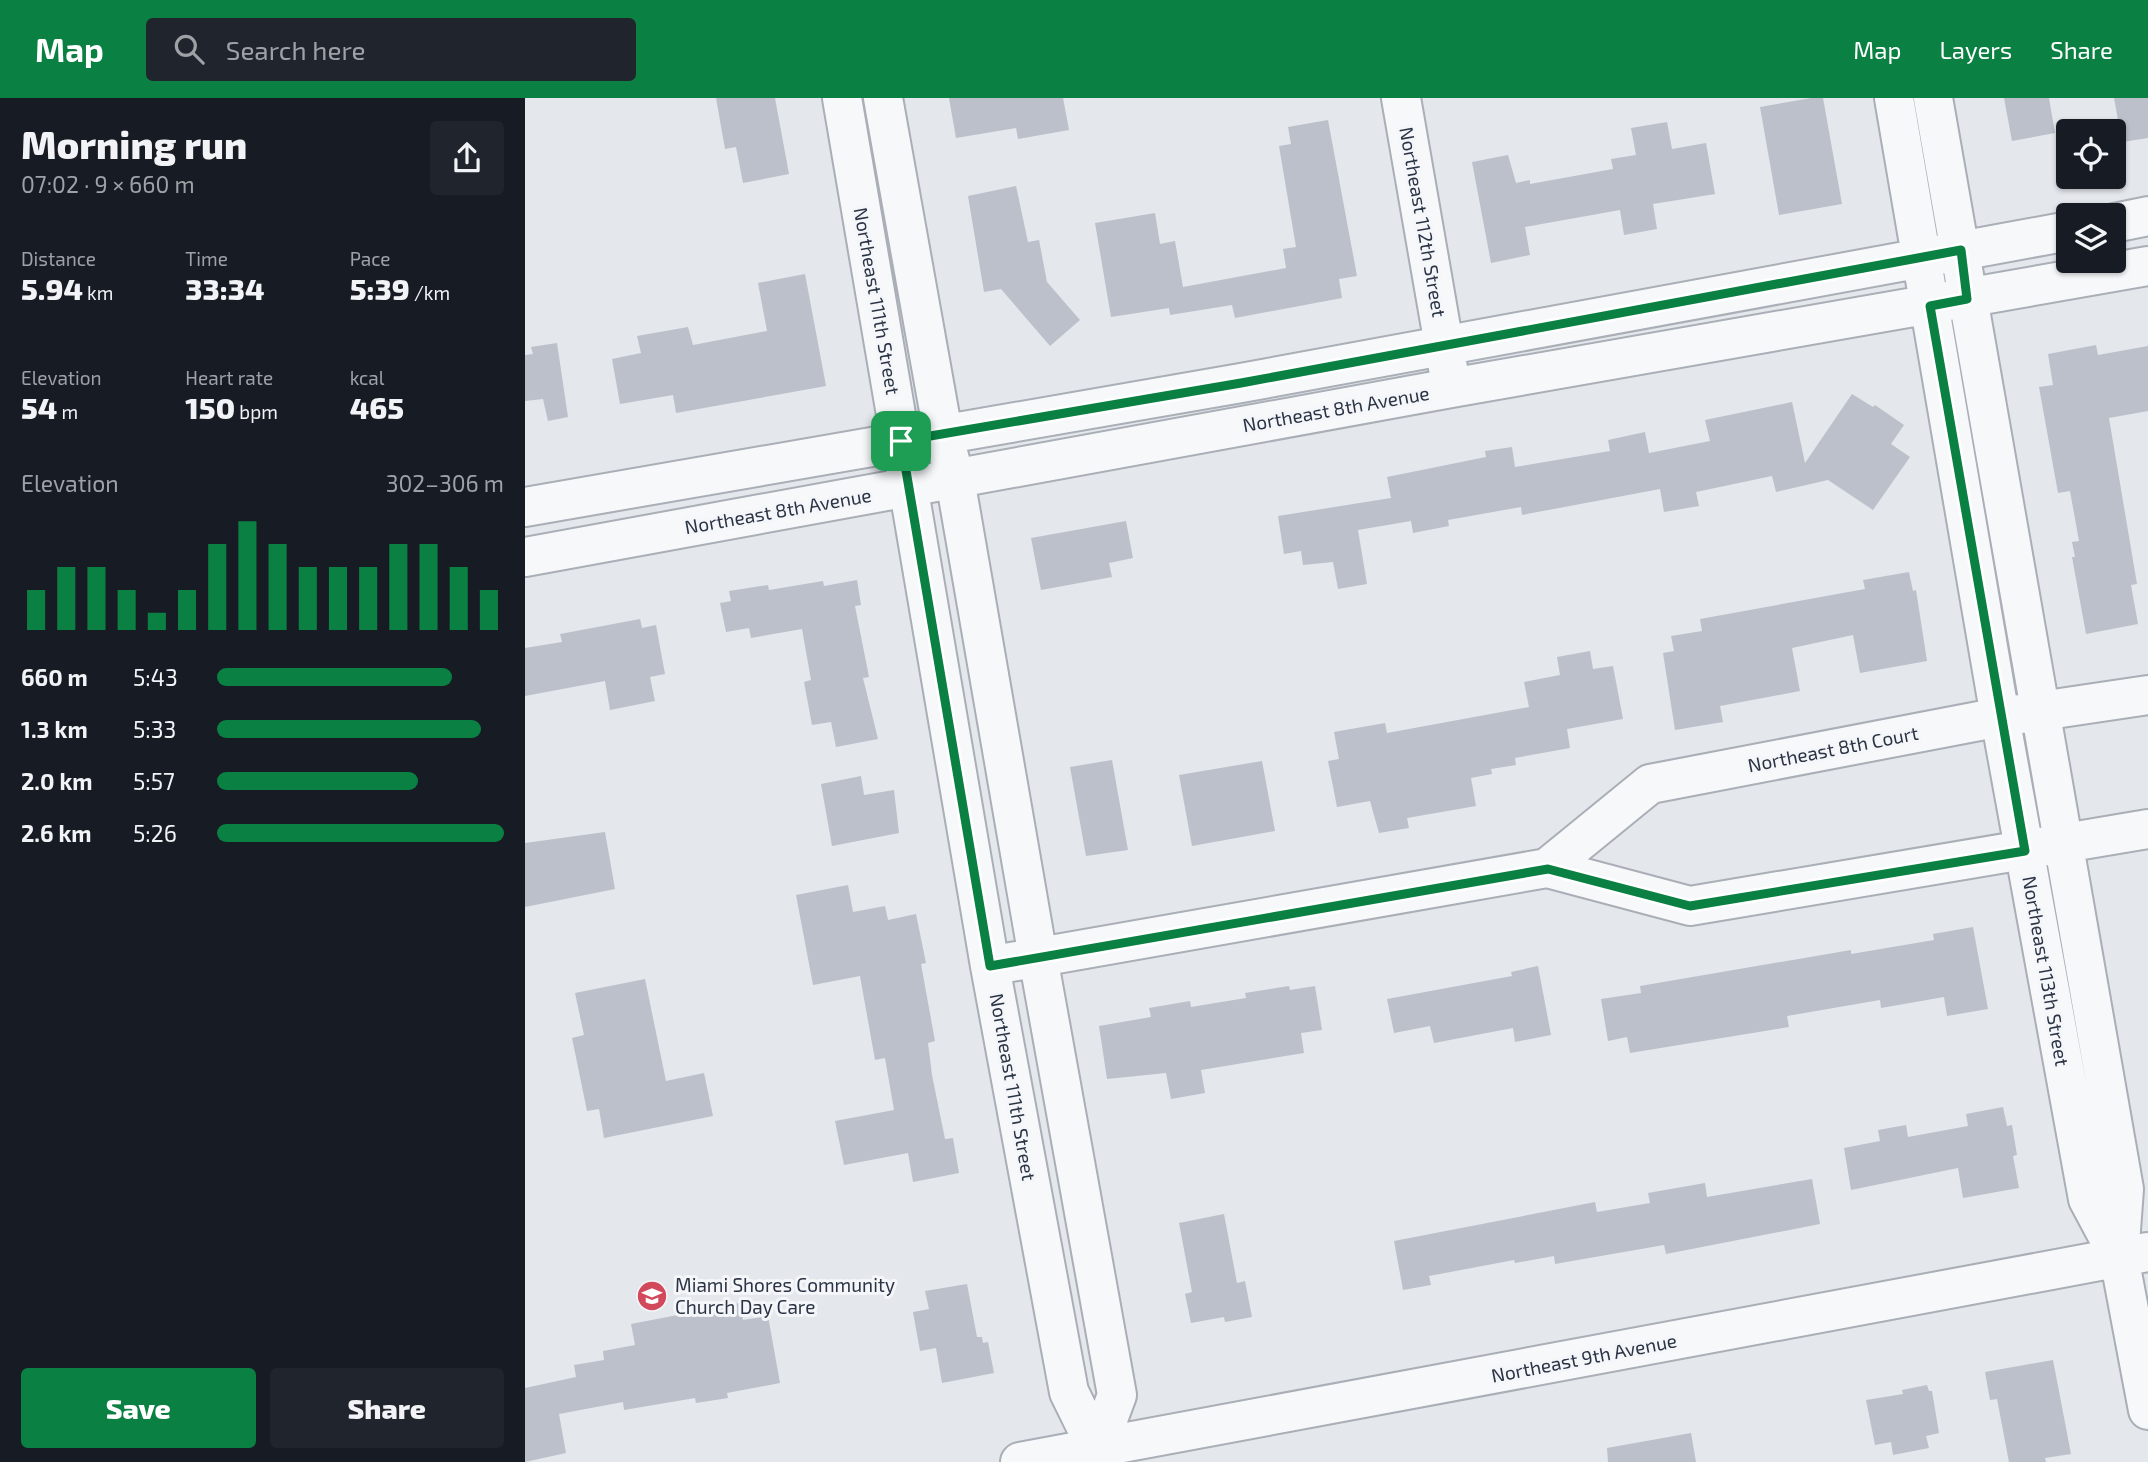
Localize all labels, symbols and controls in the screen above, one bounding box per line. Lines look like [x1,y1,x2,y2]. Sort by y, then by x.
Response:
search box [146,18,636,81]
text: Map [35,29,104,69]
icon: search [170,30,208,68]
text: Search here [226,34,365,65]
text: Map [1853,35,1901,64]
text: Layers [1939,35,2012,64]
text: Share [2050,35,2113,64]
map controls [2056,119,2126,273]
button: locate [2056,119,2126,189]
text: Morning run [21,121,247,167]
button: share [430,121,504,195]
street label: Northeast 112th Street [1395,125,1452,319]
text: 07:02 · 9 × 660 m [21,170,195,198]
button: layers [2056,203,2126,273]
street label: Northeast 111th Street [850,205,905,396]
text: Distance [21,247,96,270]
text: Time [185,247,228,270]
text: Pace [350,247,391,270]
text: 5.94 [21,270,83,306]
text: 33:34 [185,270,264,306]
text: 5:39 [350,270,410,306]
text: km [83,281,113,304]
text: /km [410,281,450,304]
text: Elevation [21,366,102,389]
text: Heart rate [185,366,273,389]
text: kcal [350,366,384,389]
street label: Northeast 8th Avenue [1241,381,1431,436]
text: 54 [21,389,57,425]
text: 150 [185,389,235,425]
text: 465 [350,389,404,425]
text: m [57,400,78,423]
text: bpm [235,400,278,423]
pin [871,411,931,471]
icon: arrive [882,422,920,460]
text: Elevation [21,469,119,497]
text: 302–306 m [386,469,504,497]
street label: Northeast 8th Avenue [683,483,873,538]
text: 660 m [21,663,88,691]
text: 5:43 [133,663,178,691]
text: 1.3 km [21,715,88,743]
text: 5:33 [133,715,176,743]
street label: Northeast 8th Court [1746,721,1920,776]
text: 2.0 km [21,767,93,795]
text: 5:57 [133,767,175,795]
text: 2.6 km [21,819,92,847]
text: 5:26 [133,819,177,847]
street label: Northeast 113th Street [2018,874,2075,1068]
street label: Northeast 111th Street [986,991,1041,1182]
place label: Miami Shores Community Church Day Care [675,1273,895,1318]
school or university icon: Miami Shores Community Church Day Care [635,1279,669,1313]
street label: Northeast 9th Avenue [1489,1328,1679,1387]
button: Save [21,1368,256,1448]
button: Share [270,1368,504,1448]

